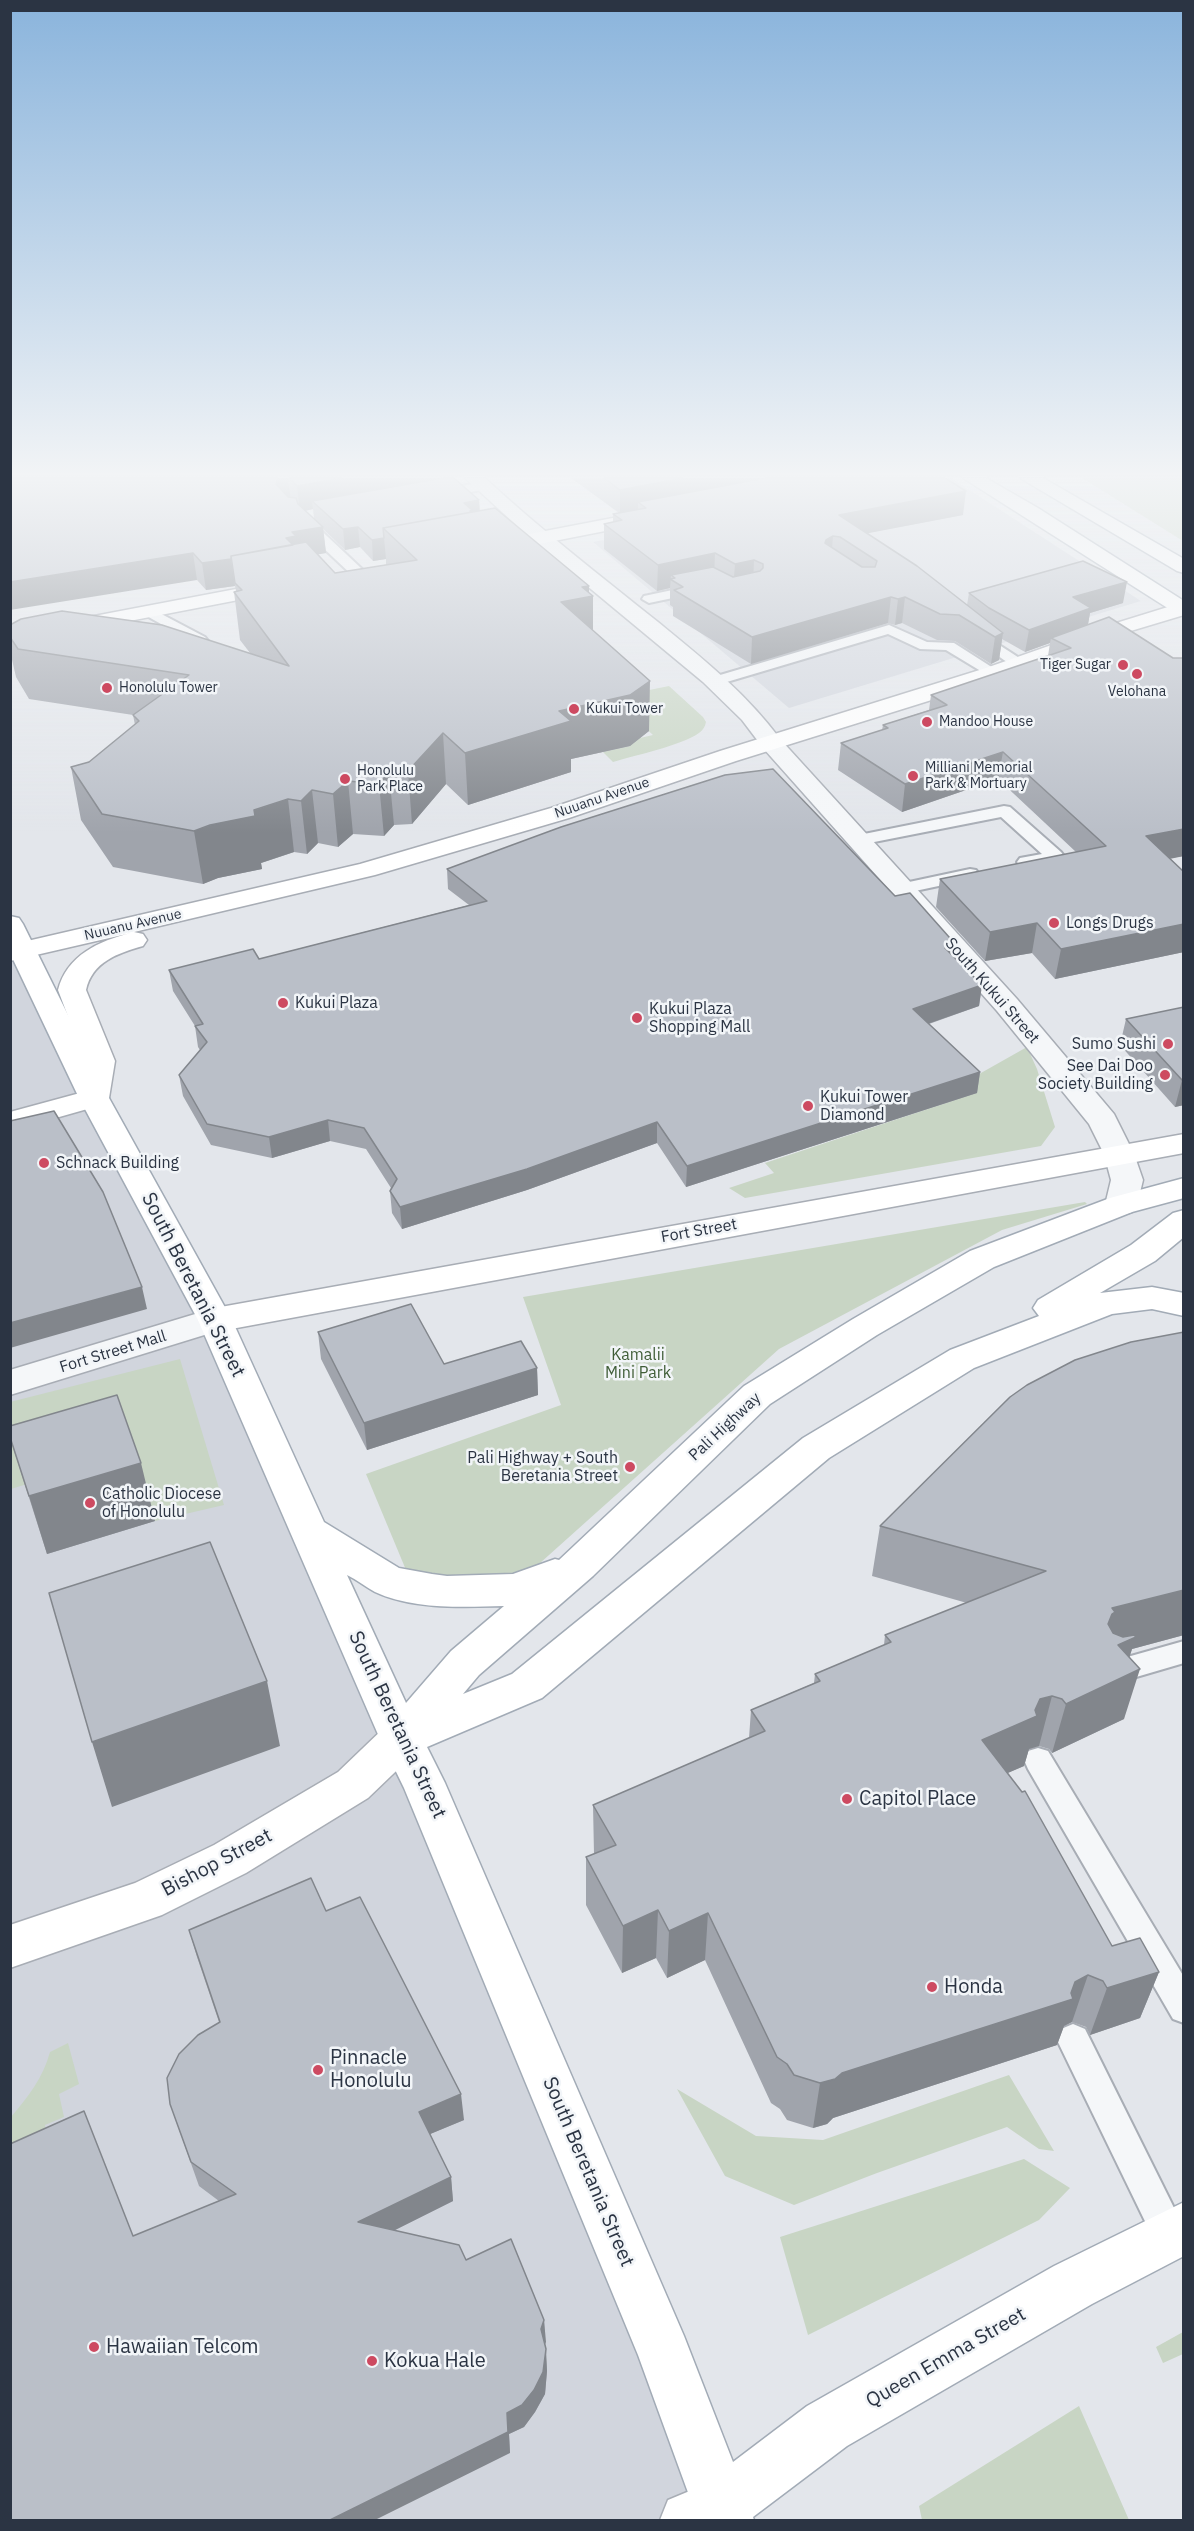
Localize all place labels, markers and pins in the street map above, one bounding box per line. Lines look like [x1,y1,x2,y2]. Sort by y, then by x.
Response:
place label: Tiger Sugar [1040,657,1111,673]
marker: Tiger Sugar [1116,658,1130,672]
marker: Velohana [1130,667,1144,681]
place label: Honolulu Tower [119,680,218,696]
marker: Honolulu Tower [100,681,114,695]
place label: Velohana [1108,684,1166,700]
place label: Kukui Tower [586,701,663,717]
marker: Kukui Tower [567,702,581,716]
place label: Mandoo House [939,714,1033,730]
marker: Mandoo House [920,715,934,729]
place label: Milliani Memorial Park & Mortuary [925,760,1032,792]
place label: Honolulu Park Place [357,763,423,796]
marker: Milliani Memorial Park & Mortuary [906,769,920,783]
marker: Honolulu Park Place [338,772,352,786]
place label: Longs Drugs [1066,913,1154,933]
marker: Longs Drugs [1047,916,1061,930]
place label: Kukui Plaza [295,993,378,1013]
marker: Kukui Plaza [276,996,290,1010]
place label: Kukui Plaza Shopping Mall [649,999,750,1037]
marker: Kukui Plaza Shopping Mall [630,1011,644,1025]
place label: Sumo Sushi [1072,1034,1156,1054]
marker: Sumo Sushi [1161,1037,1175,1051]
place label: See Dai Doo Society Building [1038,1056,1153,1094]
marker: See Dai Doo Society Building [1158,1068,1172,1082]
place label: Kukui Tower Diamond [820,1087,908,1125]
marker: Kukui Tower Diamond [801,1099,815,1113]
place label: Schnack Building [56,1153,179,1173]
marker: Schnack Building [37,1156,51,1170]
place label: Pali Highway + South Beretania Street [467,1448,618,1486]
marker: Pali Highway + South Beretania Street [623,1460,637,1474]
place label: Catholic Diocese of Honolulu [102,1484,221,1522]
marker: Catholic Diocese of Honolulu [83,1496,97,1510]
place label: Capitol Place [859,1787,976,1811]
marker: Capitol Place [840,1792,854,1806]
place label: Honda [944,1975,1003,1999]
marker: Honda [925,1980,939,1994]
place label: Pinnacle Honolulu [330,2046,411,2093]
marker: Pinnacle Honolulu [311,2063,325,2077]
place label: Hawaiian Telcom [106,2335,259,2359]
marker: Hawaiian Telcom [87,2340,101,2354]
place label: Kokua Hale [384,2349,486,2373]
marker: Kokua Hale [365,2354,379,2368]

